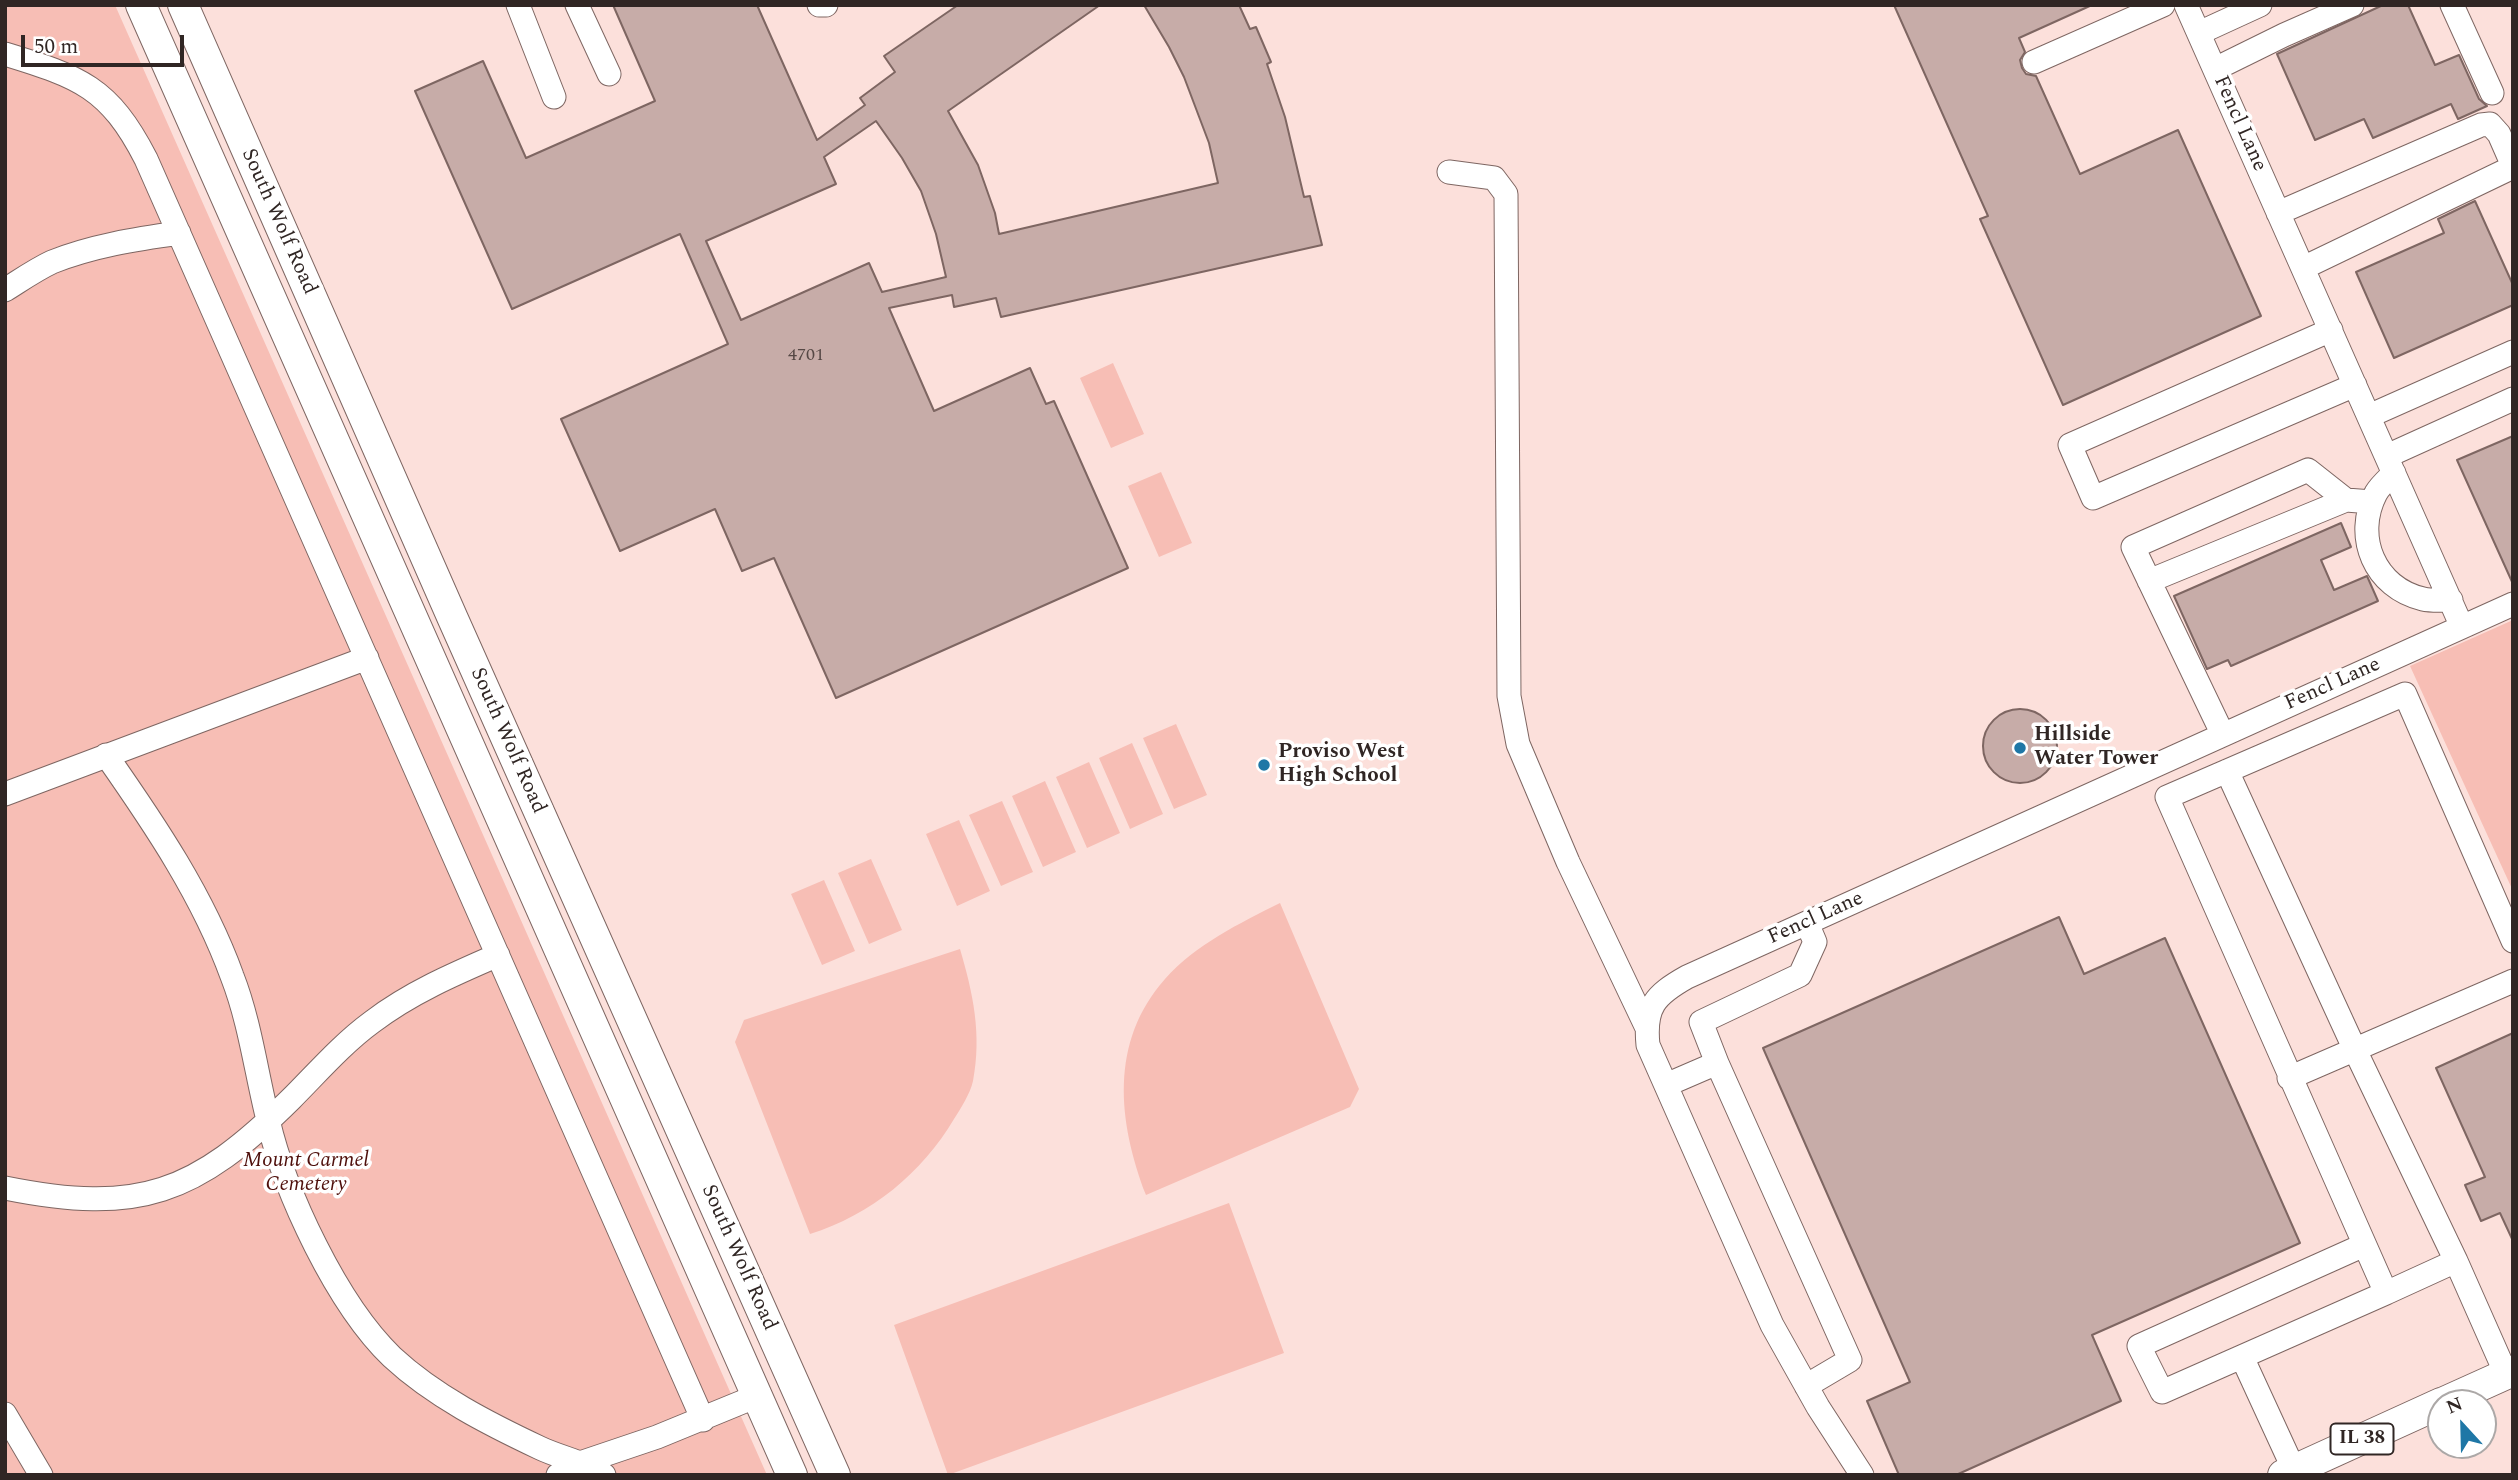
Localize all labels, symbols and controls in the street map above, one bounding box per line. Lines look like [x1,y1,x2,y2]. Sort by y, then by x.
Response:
scale bar [24,21,187,65]
text: 50 m [34,31,78,63]
street label: Fencl Lane [2207,72,2271,176]
street label: South Wolf Road [235,145,321,299]
house number: 4701 [788,345,824,367]
street label: Fencl Lane [2281,653,2385,717]
street label: South Wolf Road [464,664,550,818]
place label: Hillside Water Tower [2034,723,2158,773]
place label: Proviso West High School [1278,740,1405,790]
marker: Hillside Water Tower [2012,740,2028,756]
marker: Proviso West High School [1256,757,1272,773]
street label: Fencl Lane [1764,887,1868,951]
park label: Mount Carmel Cemetery [243,1149,369,1199]
street label: South Wolf Road [695,1181,781,1335]
north arrow [2427,1389,2497,1459]
text: N [2442,1390,2467,1422]
road number: IL 38 [2330,1424,2394,1455]

